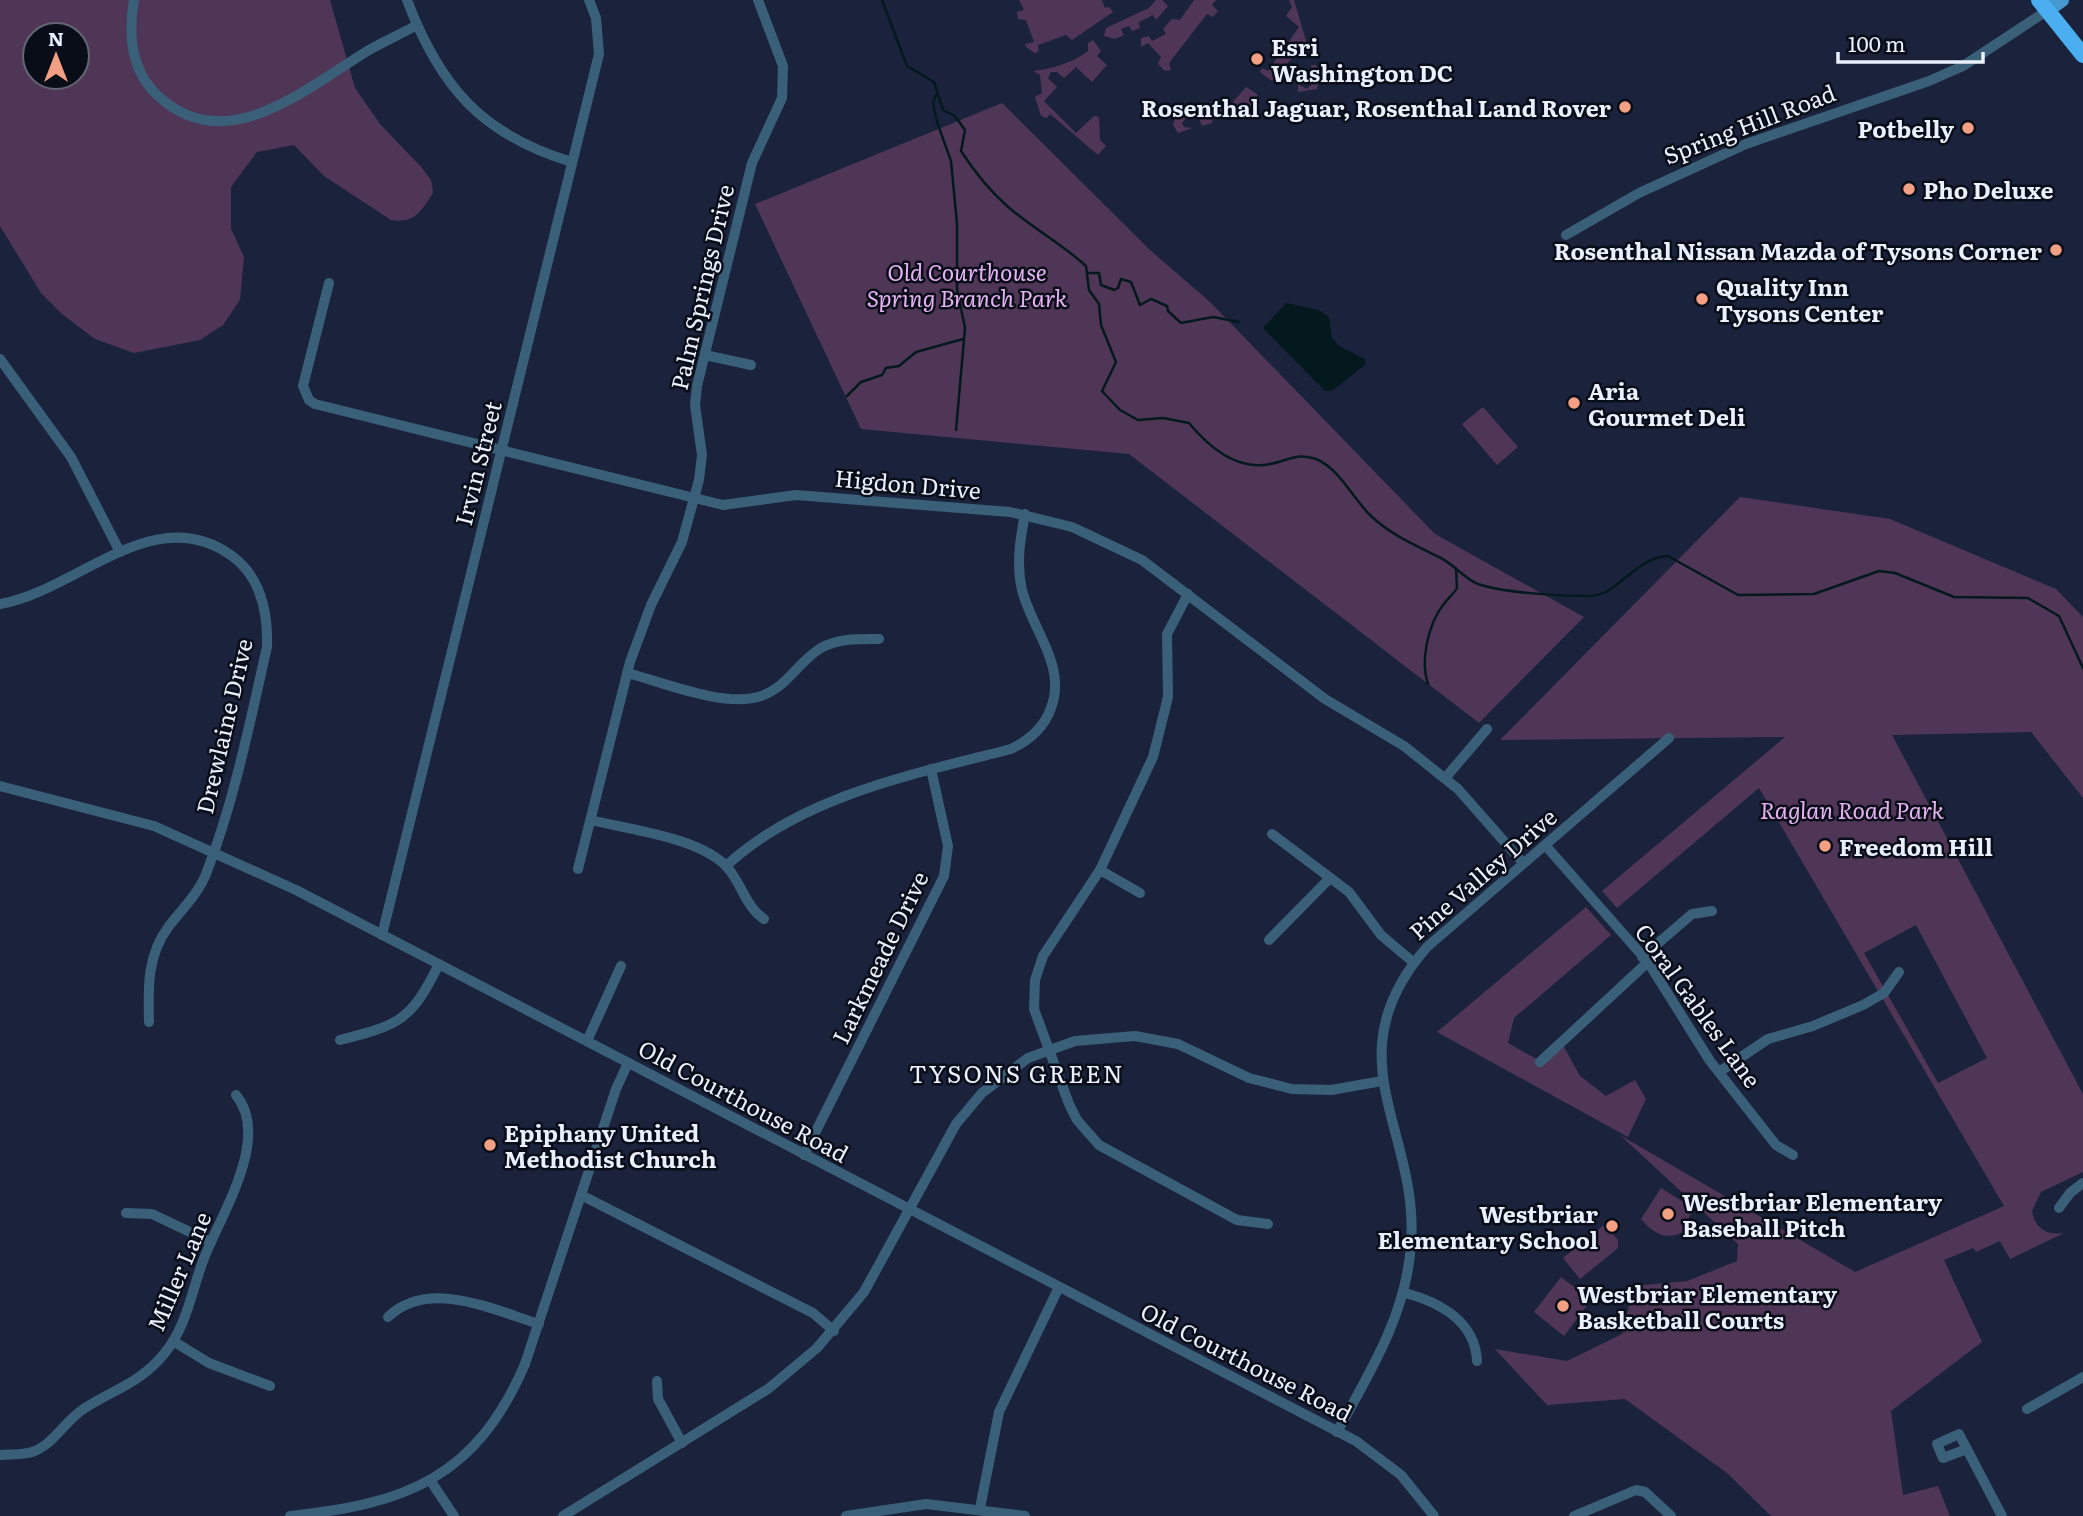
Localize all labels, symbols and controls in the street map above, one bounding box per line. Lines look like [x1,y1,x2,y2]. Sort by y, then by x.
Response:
north arrow [21,21,91,91]
scale bar [1838,21,1983,65]
text: N [48,24,64,52]
text: 100 m [1848,27,1905,58]
place label: Esri Washington DC [1271,29,1453,89]
marker: Esri Washington DC [1249,51,1265,67]
street label: Spring Hill Road [1658,75,1840,171]
place label: Rosenthal Jaguar, Rosenthal Land Rover [1141,90,1612,124]
marker: Rosenthal Jaguar, Rosenthal Land Rover [1617,99,1633,115]
place label: Potbelly [1857,111,1954,145]
marker: Potbelly [1960,120,1976,136]
place label: Pho Deluxe [1923,172,2054,206]
street label: Palm Springs Drive [661,181,741,393]
marker: Pho Deluxe [1901,181,1917,197]
place label: Rosenthal Nissan Mazda of Tysons Corner [1554,233,2043,267]
marker: Rosenthal Nissan Mazda of Tysons Corner [2048,242,2064,258]
park label: Old Courthouse Spring Branch Park [867,254,1068,314]
place label: Quality Inn Tysons Center [1716,269,1884,329]
marker: Quality Inn Tysons Center [1694,291,1710,307]
place label: Aria Gourmet Deli [1588,373,1746,433]
marker: Aria Gourmet Deli [1566,395,1582,411]
street label: Irvin Street [445,397,509,529]
street label: Higdon Drive [833,460,983,506]
street label: Drewlaine Drive [186,635,260,817]
park label: Raglan Road Park [1760,792,1945,826]
street label: Pine Valley Drive [1401,799,1563,947]
place label: Freedom Hill [1839,829,1993,863]
marker: Freedom Hill [1817,838,1833,854]
street label: Larkmeade Drive [822,865,936,1049]
street label: Coral Gables Lane [1628,916,1770,1094]
street label: Old Courthouse Road [633,1030,855,1170]
district label: TYSONS GREEN [909,1055,1125,1090]
place label: Epiphany United Methodist Church [504,1115,717,1175]
marker: Epiphany United Methodist Church [482,1137,498,1153]
place label: Westbriar Elementary Baseball Pitch [1682,1184,1942,1244]
place label: Westbriar Elementary School [1378,1196,1599,1256]
street label: Miller Lane [138,1206,218,1336]
marker: Westbriar Elementary Baseball Pitch [1660,1206,1676,1222]
marker: Westbriar Elementary School [1604,1218,1620,1234]
place label: Westbriar Elementary Basketball Courts [1577,1276,1837,1336]
street label: Old Courthouse Road [1135,1293,1359,1429]
marker: Westbriar Elementary Basketball Courts [1555,1298,1571,1314]

